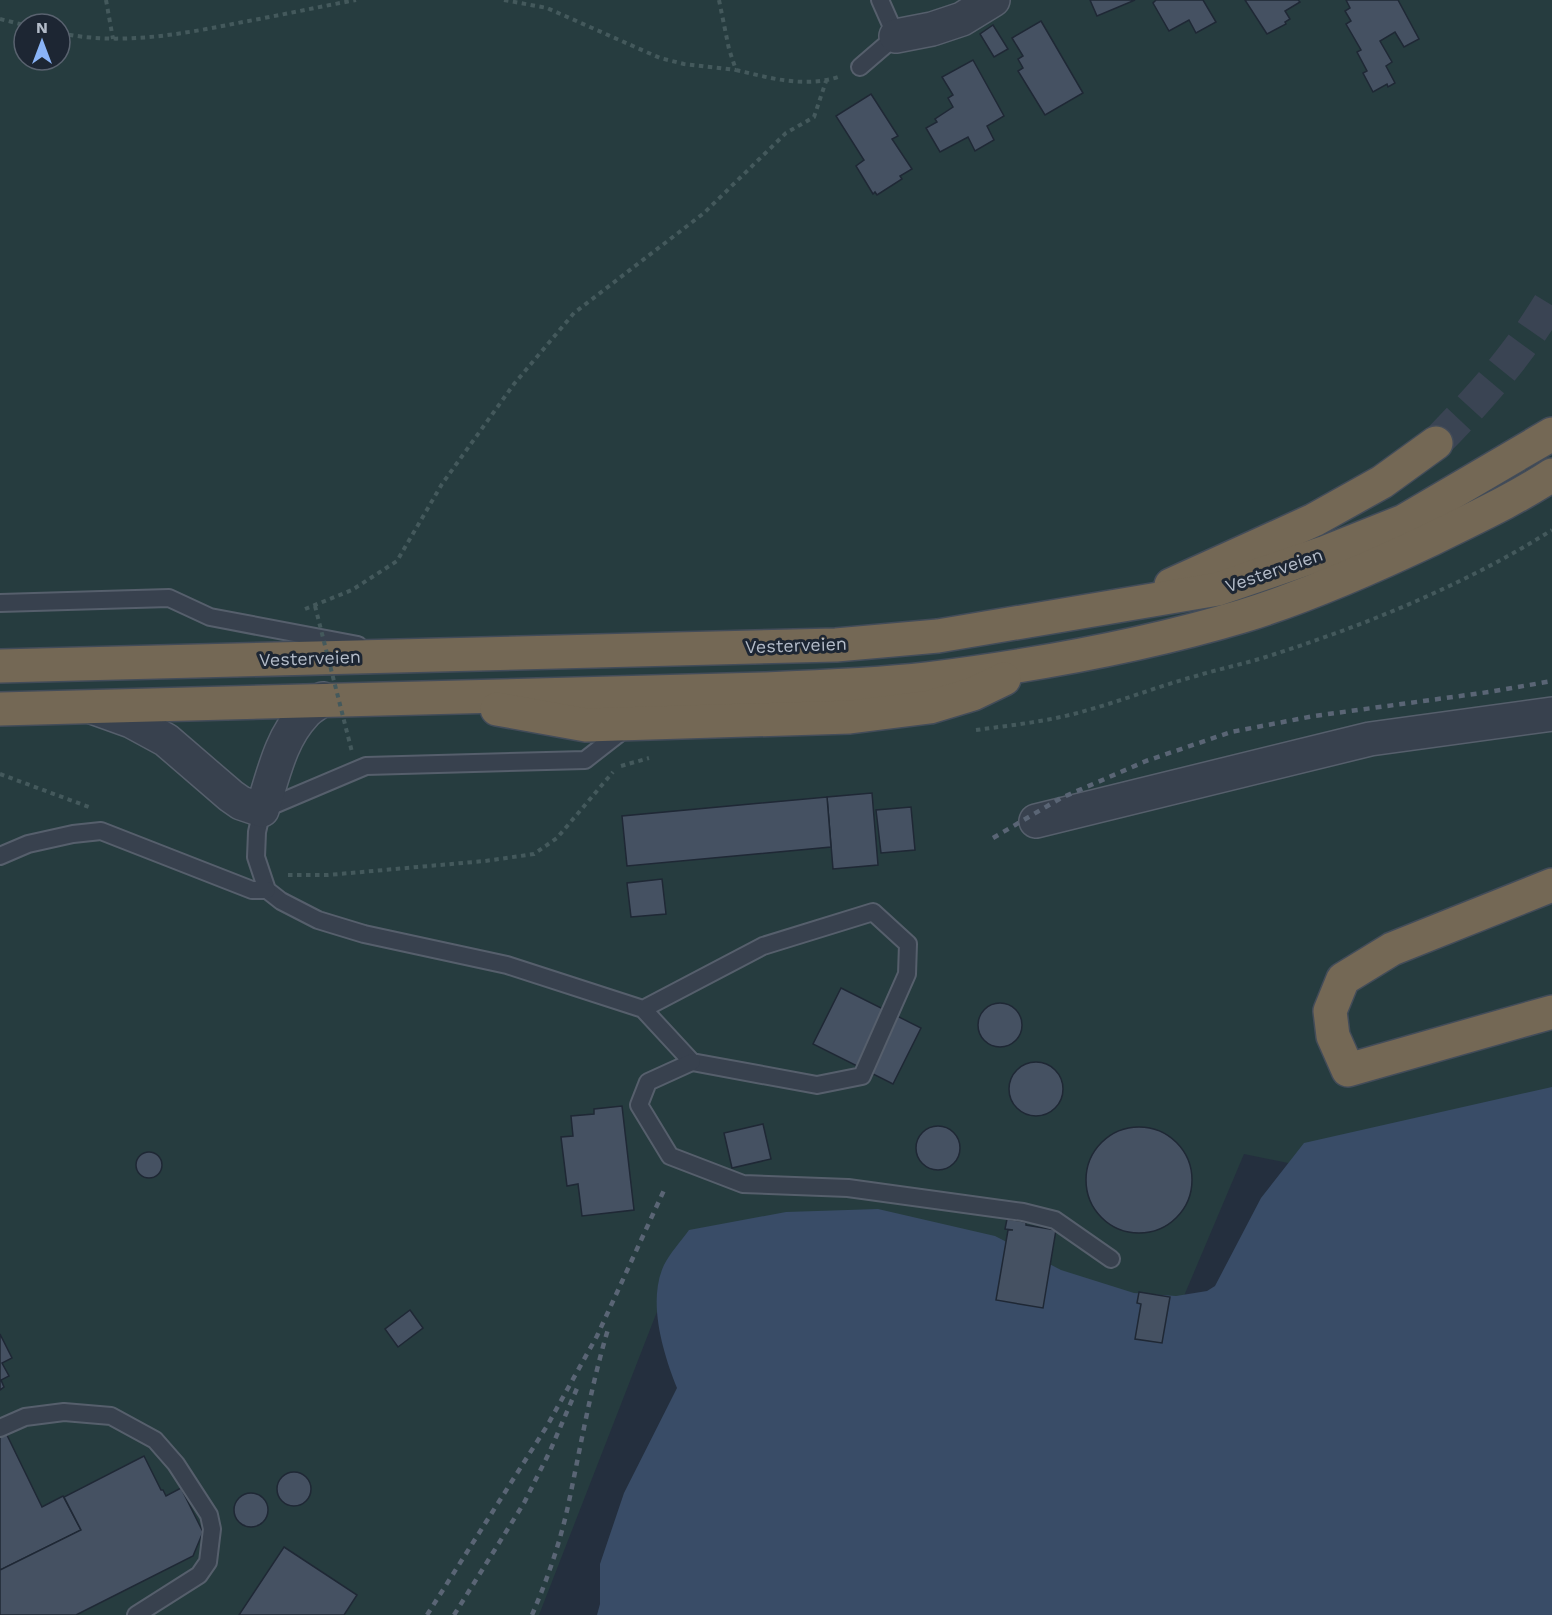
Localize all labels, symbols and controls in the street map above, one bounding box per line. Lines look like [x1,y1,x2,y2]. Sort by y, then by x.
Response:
north arrow [12,12,72,72]
text: N [36,18,48,37]
street label: Vesterveien [1222,543,1326,597]
street label: Vesterveien [745,633,847,657]
street label: Vesterveien [259,646,361,670]

